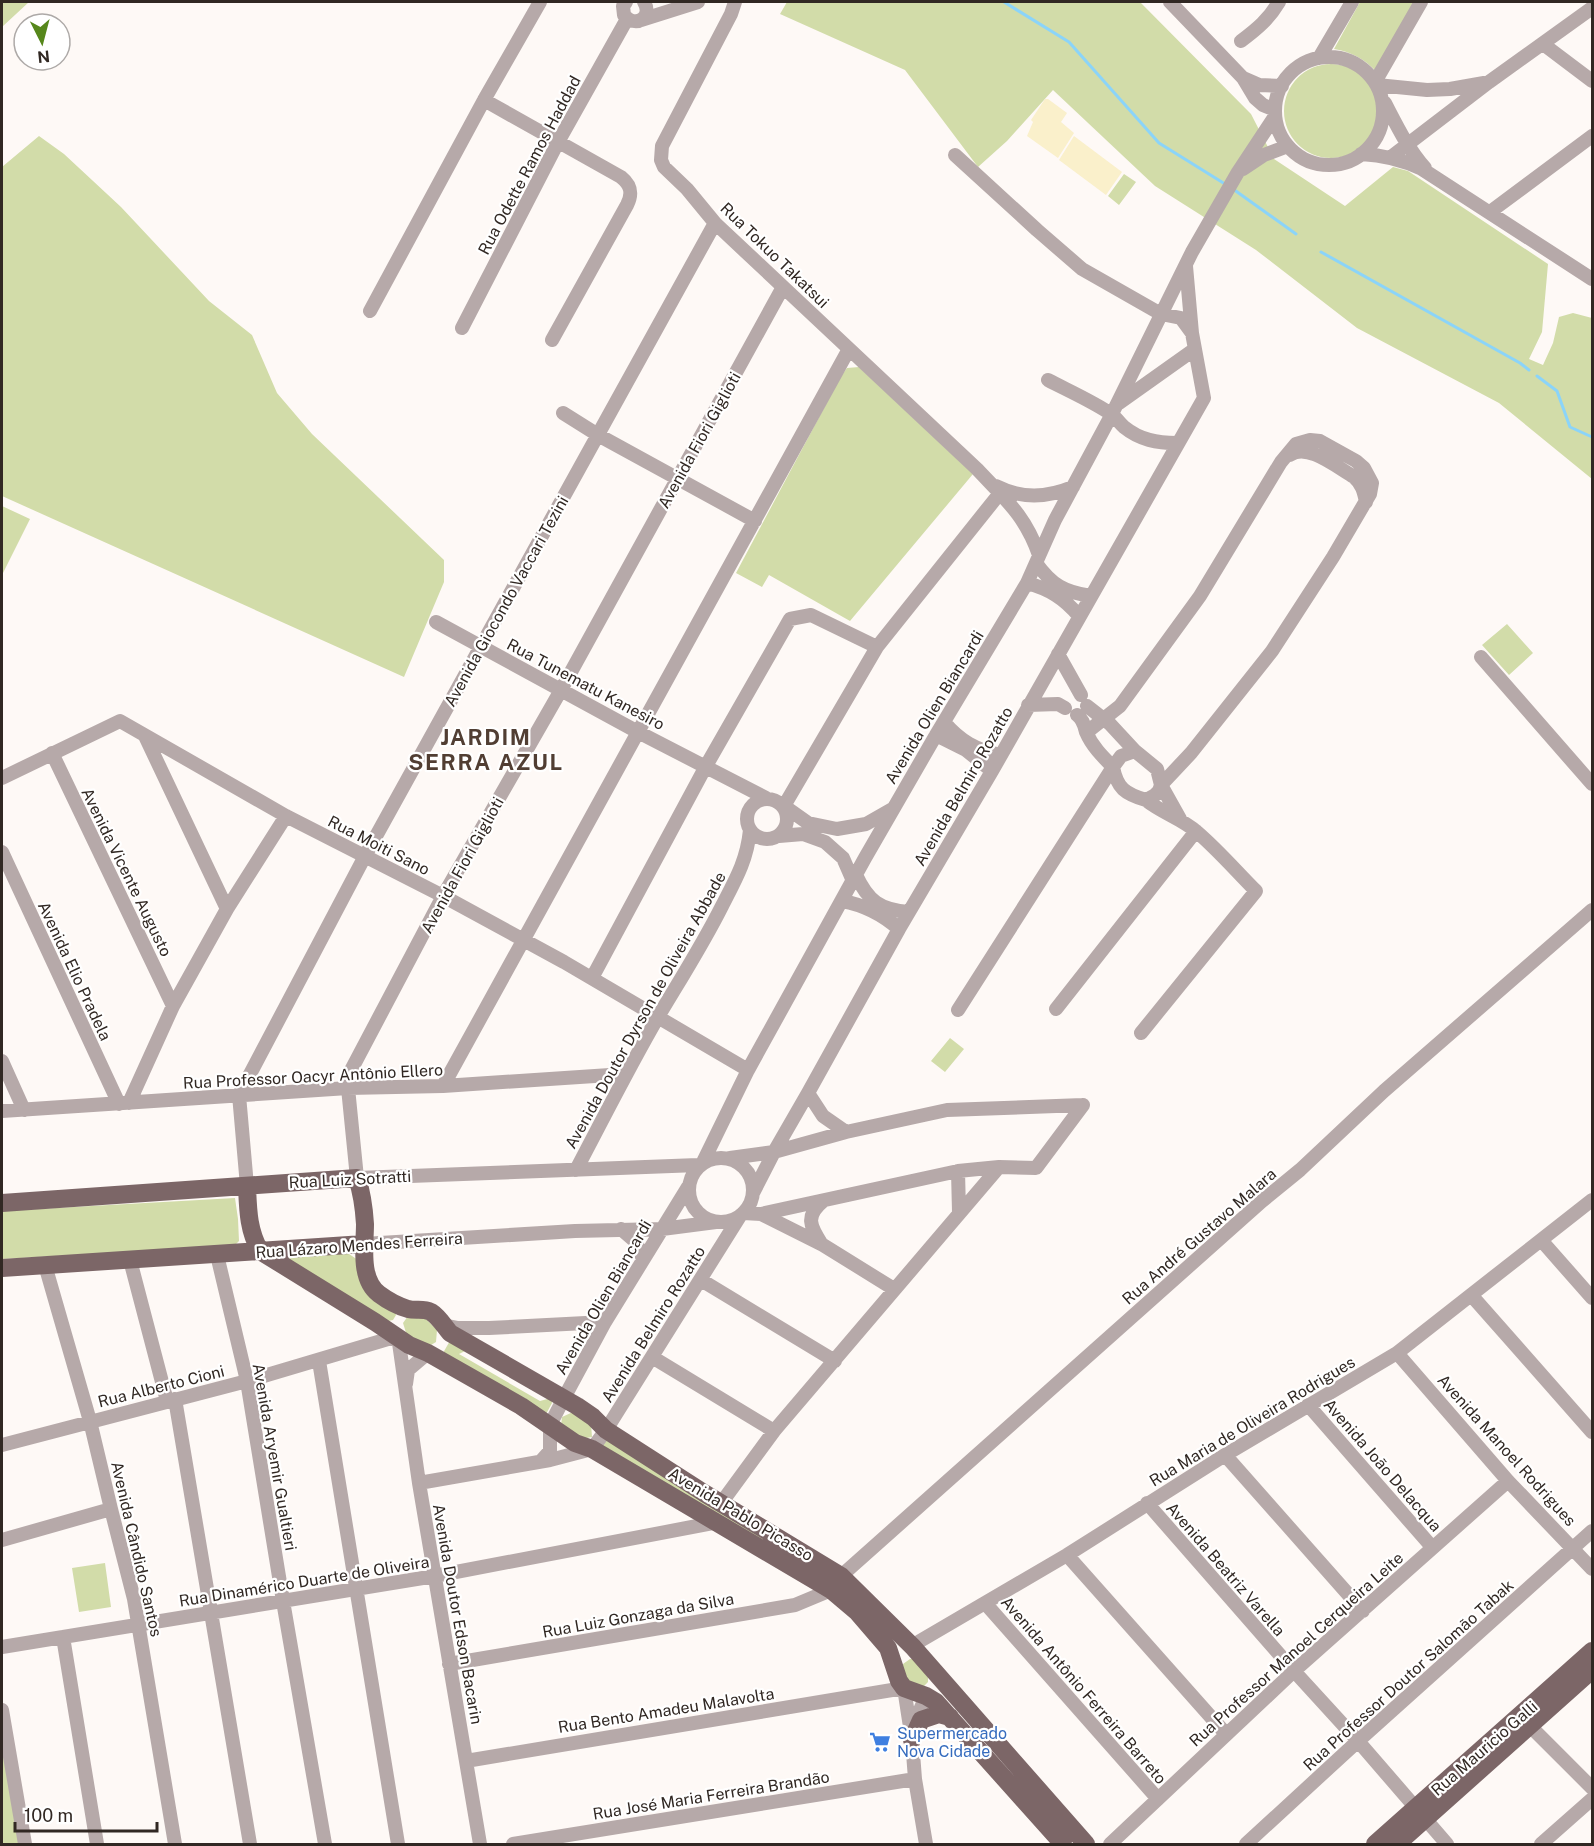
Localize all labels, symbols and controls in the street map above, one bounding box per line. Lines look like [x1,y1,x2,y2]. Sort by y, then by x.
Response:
north arrow [12,12,72,72]
text: N [36,46,51,67]
street label: Rua Odette Ramos Haddad [474,73,585,258]
street label: Rua Tokuo Takatsui [716,199,833,312]
street label: Avenida Fiori Giglioti [654,369,745,512]
street label: Avenida Giocondo Vaccari Tezini [440,493,572,710]
street label: Avenida Olien Biancardi [881,627,988,787]
street label: Rua Tunematu Kanesiro [504,635,668,734]
street label: Avenida Belmiro Rozatto [910,703,1017,869]
district label: JARDIM SERRA AZUL [408,724,564,775]
street label: Avenida Vicente Augusto [77,785,176,960]
street label: Avenida Fiori Giglioti [417,794,508,937]
street label: Rua Moiti Sano [325,812,433,879]
street label: Avenida Doutor Dyrson de Oliveira Abbade [561,868,730,1152]
street label: Avenida Elio Pradela [34,899,115,1044]
street label: Rua Professor Oacyr Antônio Ellero [183,1060,444,1093]
street label: Rua André Gustavo Malara [1118,1164,1280,1308]
street label: Rua Luiz Sotratti [288,1167,412,1192]
street label: Avenida Olien Biancardi [551,1217,655,1378]
street label: Rua Lázaro Mendes Ferreira [255,1229,463,1262]
street label: Avenida Belmiro Rozatto [598,1243,709,1406]
street label: Rua Maria de Oliveira Rodrigues [1146,1352,1359,1490]
street label: Rua Alberto Cioni [96,1362,226,1411]
street label: Avenida Aryemir Gualtieri [249,1362,300,1552]
street label: Avenida Manoel Rodrigues [1434,1371,1580,1530]
street label: Avenida João Delacqua [1320,1395,1445,1536]
street label: Avenida Cândido Santos [107,1460,166,1639]
street label: Avenida Pablo Picasso [665,1464,816,1565]
street label: Avenida Beatriz Varella [1162,1499,1289,1640]
street label: Avenida Doutor Edson Bacarin [429,1502,486,1726]
street label: Rua Professor Manoel Cerqueira Leite [1185,1548,1407,1751]
street label: Rua Dinamérico Duarte de Oliveira [178,1552,431,1611]
street label: Rua Professor Doutor Salomão Tabak [1299,1576,1517,1775]
street label: Rua Luiz Gonzaga da Silva [541,1589,735,1642]
street label: Avenida Antônio Ferreira Barreto [997,1593,1170,1788]
street label: Rua Bento Amadeu Malavolta [557,1684,776,1737]
street label: Rua Mauricio Galli [1427,1697,1541,1800]
place label: Supermercado Nova Cidade [897,1724,1007,1761]
supermarket icon: Supermercado Nova Cidade [868,1730,892,1754]
street label: Rua José Maria Ferreira Brandão [591,1767,831,1824]
scale bar [15,1795,158,1833]
text: 100 m [24,1805,73,1826]

